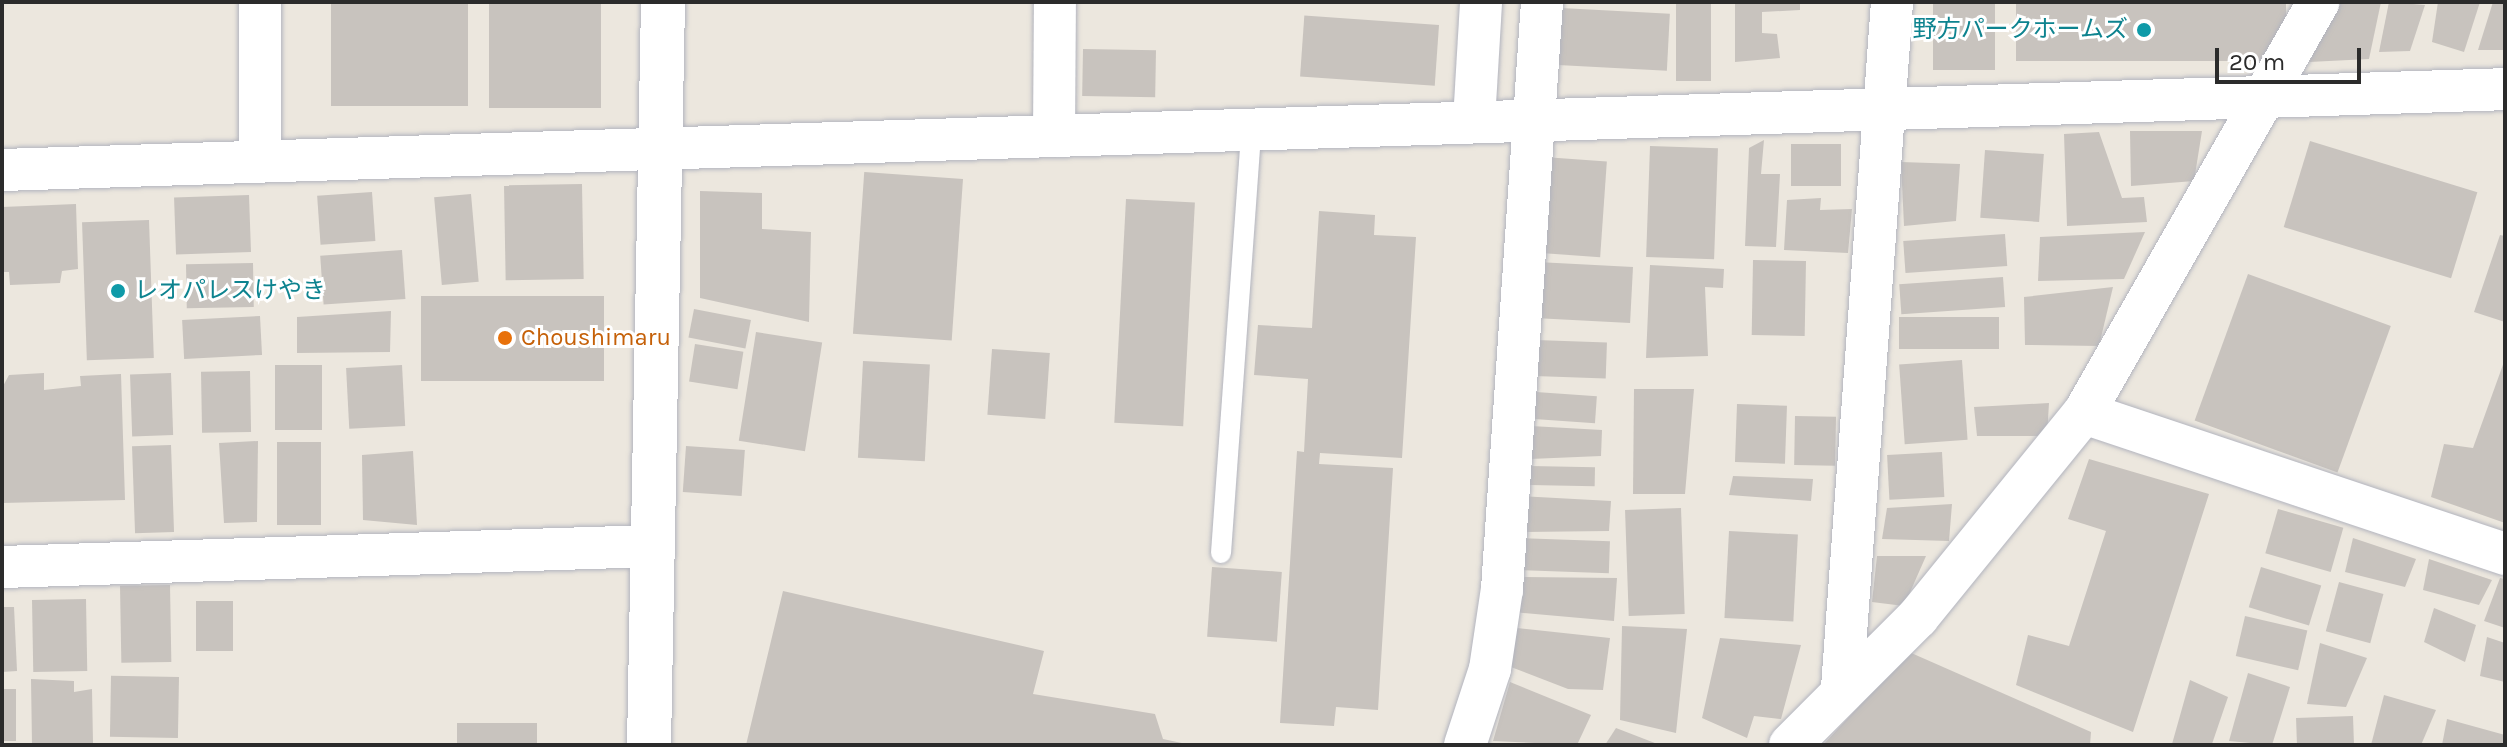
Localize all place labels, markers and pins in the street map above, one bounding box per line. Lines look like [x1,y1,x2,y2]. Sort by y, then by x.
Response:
place label: 野方パークホームズ [1912,16,2128,44]
marker: 野方パークホームズ [2135,21,2153,39]
place label: レオパレスけやき [134,277,326,305]
marker: レオパレスけやき [109,282,127,300]
place label: Choushimaru [521,324,671,352]
marker: Choushimaru [496,329,514,347]

